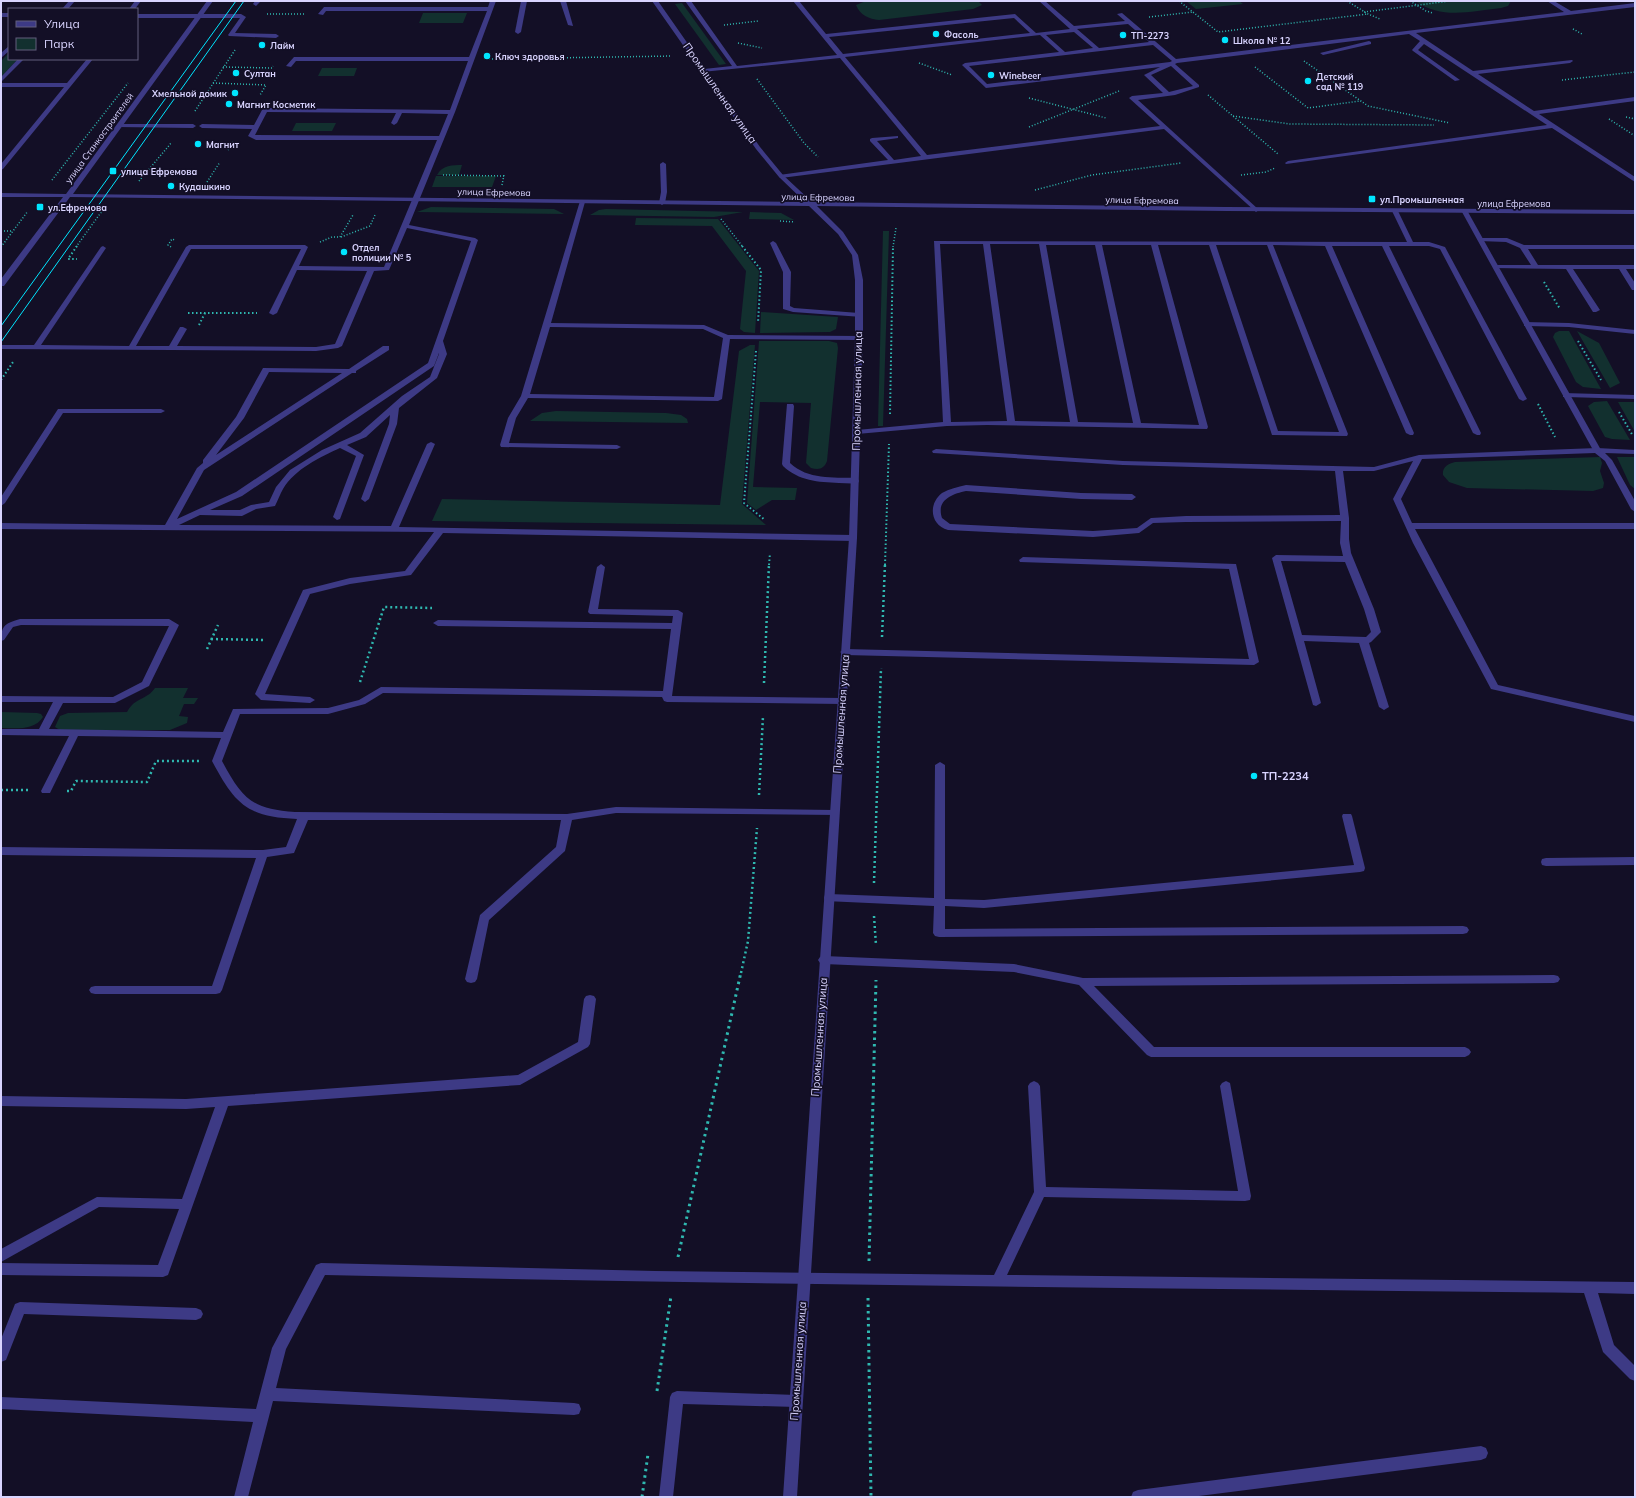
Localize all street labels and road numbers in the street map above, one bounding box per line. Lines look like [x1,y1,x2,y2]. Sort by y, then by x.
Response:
street label: Промышленная улица [680,40,760,146]
street label: улица Станкостроителей [62,91,136,186]
street label: улица Ефремова [457,186,531,199]
street label: улица Ефремова [781,191,855,204]
street label: улица Ефремова [1105,194,1179,207]
street label: улица Ефремова [1477,198,1551,210]
street label: Промышленная улица [849,331,865,451]
street label: Промышленная улица [830,654,852,774]
street label: Промышленная улица [808,977,830,1097]
street label: Промышленная улица [787,1301,809,1421]

